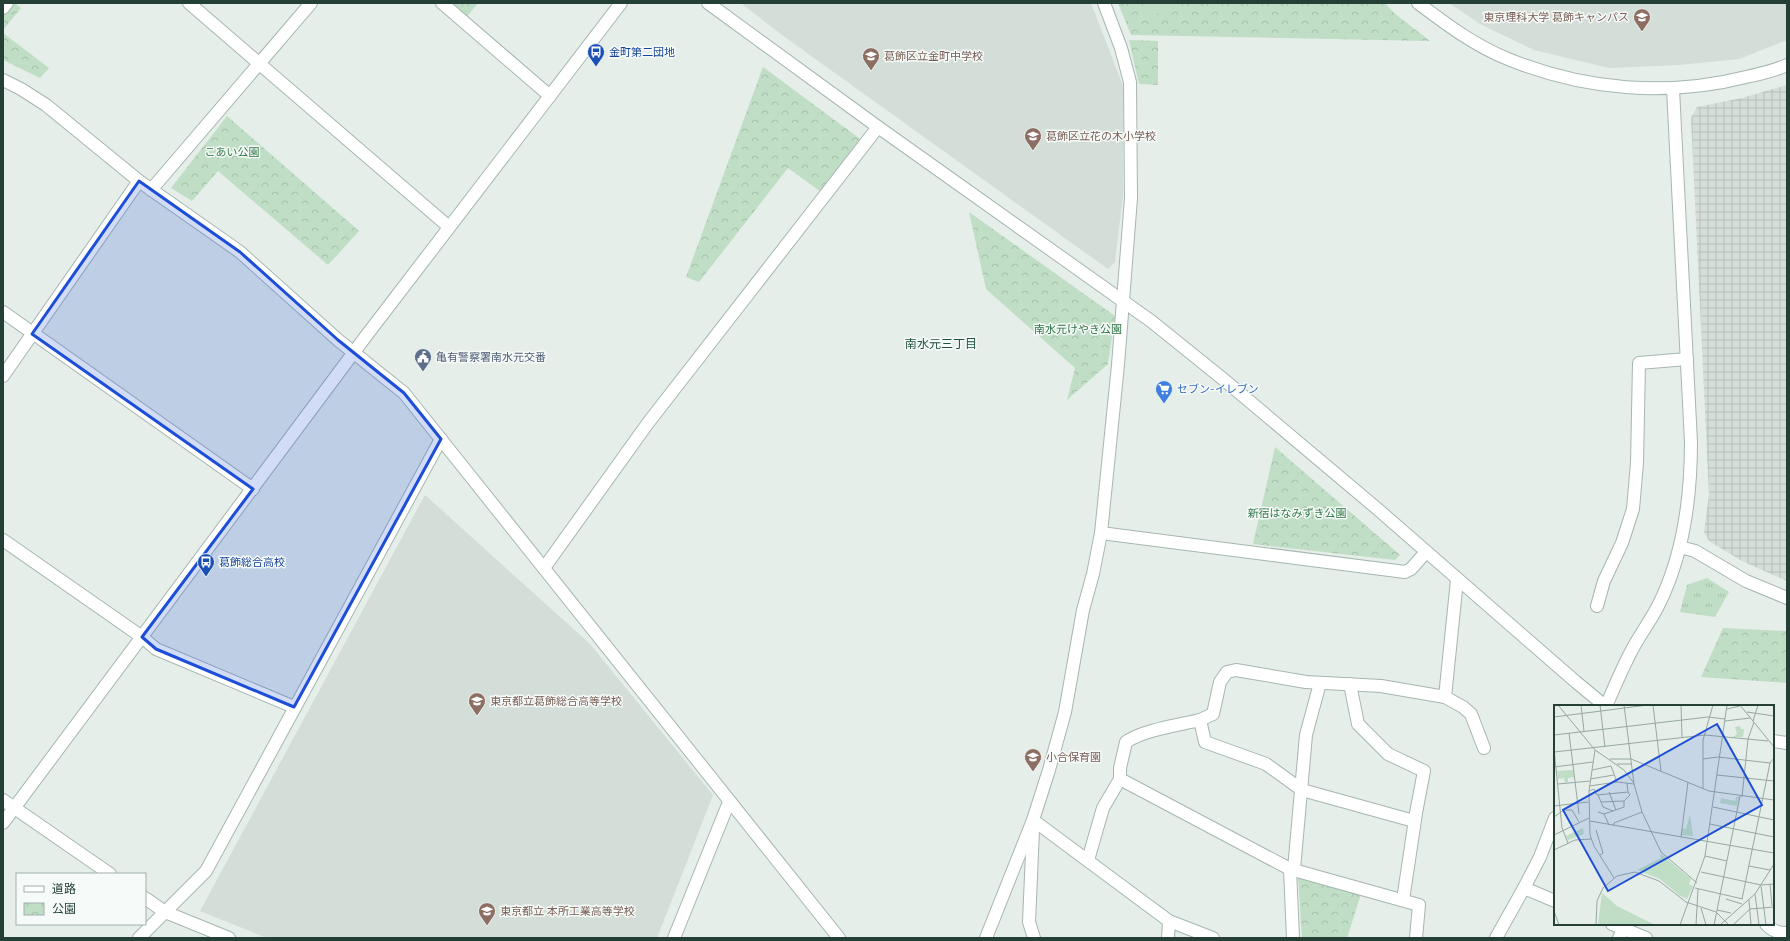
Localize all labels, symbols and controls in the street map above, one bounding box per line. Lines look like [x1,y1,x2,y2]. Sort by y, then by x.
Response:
school or university icon: 東京理科大学 葛飾キャンパス [1632,7,1652,32]
place label: 東京理科大学 葛飾キャンパス [1483,11,1629,24]
bus stop icon: 金町第二団地 [586,42,606,67]
place label: 金町第二団地 [609,46,675,59]
school or university icon: 葛飾区立金町中学校 [861,46,881,71]
place label: 葛飾区立金町中学校 [884,50,983,63]
school or university icon: 葛飾区立花の木小学校 [1023,126,1043,151]
place label: 葛飾区立花の木小学校 [1046,130,1156,143]
park label: こあい公園 [205,146,260,159]
park label: 南水元けやき公園 [1034,323,1122,336]
district label: 南水元三丁目 [905,337,977,351]
public building icon: 亀有警察署南水元交番 [413,347,433,372]
place label: 亀有警察署南水元交番 [436,351,546,364]
supermarket icon: セブン-イレブン [1154,379,1174,404]
place label: セブン-イレブン [1177,383,1259,396]
park label: 新宿はなみずき公園 [1248,507,1347,520]
bus stop icon: 葛飾総合高校 [196,552,216,577]
place label: 葛飾総合高校 [219,556,285,569]
school or university icon: 東京都立葛飾総合高等学校 [467,691,487,716]
place label: 東京都立葛飾総合高等学校 [490,695,622,708]
inset map [1554,705,1774,925]
school or university icon: 小合保育園 [1023,747,1043,772]
place label: 小合保育園 [1046,751,1101,764]
legend [16,873,146,925]
text: 道路 [52,882,76,896]
school or university icon: 東京都立 本所工業高等学校 [477,901,497,926]
text: 公園 [52,902,76,916]
place label: 東京都立 本所工業高等学校 [500,905,635,918]

